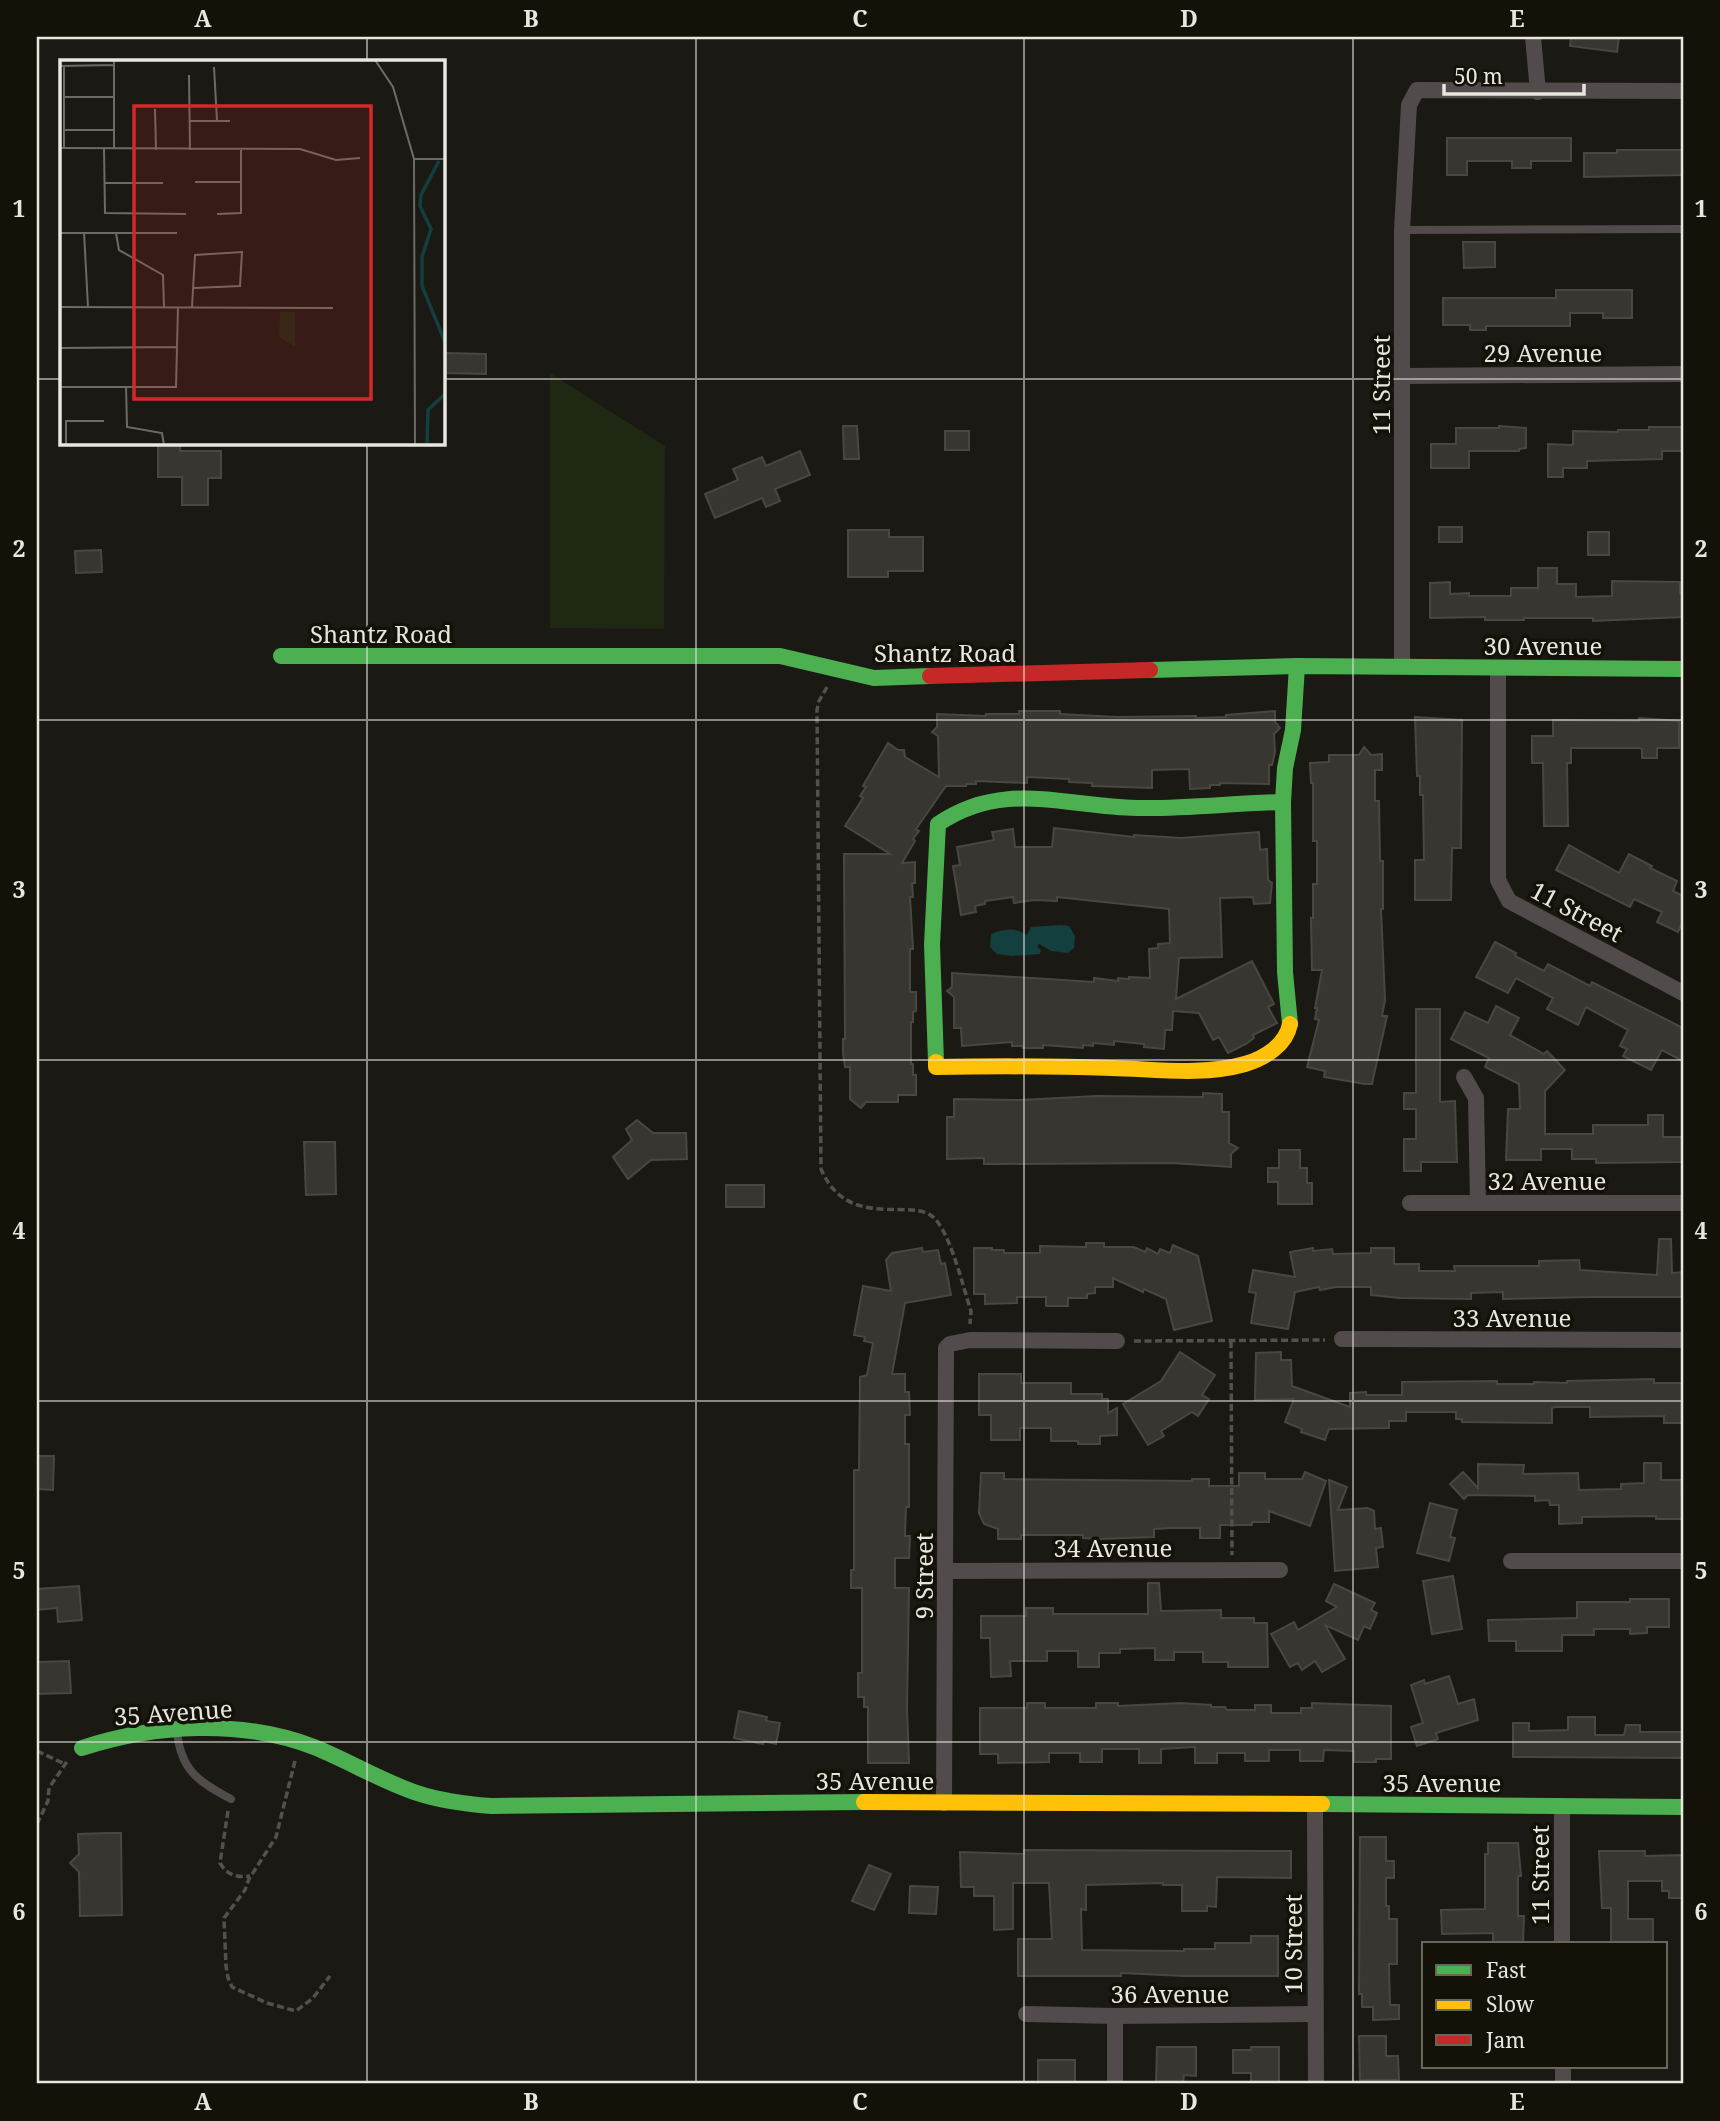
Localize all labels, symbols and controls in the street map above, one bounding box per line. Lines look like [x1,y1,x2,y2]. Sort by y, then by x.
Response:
text: A [194,2,212,34]
text: B [523,2,539,34]
text: C [852,2,868,34]
text: D [1180,2,1198,34]
text: E [1509,2,1525,34]
scale bar [1444,52,1584,96]
inset map [60,60,444,444]
text: 50 m [1454,62,1503,90]
text: 1 [13,192,26,224]
text: 1 [1695,192,1708,224]
street label: 11 Street [1364,335,1397,435]
street label: 29 Avenue [1484,336,1602,369]
text: 2 [13,532,26,564]
text: 2 [1695,532,1708,564]
street label: Shantz Road [310,617,452,650]
street label: 30 Avenue [1484,629,1602,662]
street label: Shantz Road [874,636,1016,669]
text: 3 [13,873,26,905]
street label: 11 Street [1525,873,1629,949]
text: 3 [1695,873,1708,905]
street label: 32 Avenue [1488,1164,1606,1197]
text: 4 [13,1214,26,1246]
text: 4 [1695,1214,1708,1246]
street label: 33 Avenue [1453,1301,1571,1334]
street label: 34 Avenue [1054,1531,1172,1564]
street label: 9 Street [907,1533,940,1619]
text: 5 [13,1554,26,1586]
text: 5 [1695,1554,1708,1586]
street label: 35 Avenue [113,1691,233,1733]
street label: 35 Avenue [816,1764,934,1797]
street label: 35 Avenue [1383,1766,1501,1799]
street label: 11 Street [1523,1825,1556,1925]
street label: 10 Street [1276,1894,1309,1994]
text: 6 [13,1895,26,1927]
text: 6 [1695,1895,1708,1927]
legend [1422,1942,1668,2068]
text: Fast [1486,1956,1526,1984]
street label: 36 Avenue [1111,1977,1229,2010]
text: Slow [1486,1990,1535,2018]
text: Jam [1485,2026,1525,2054]
text: A [194,2085,212,2117]
text: B [523,2085,539,2117]
text: C [852,2085,868,2117]
text: D [1180,2085,1198,2117]
text: E [1509,2085,1525,2117]

